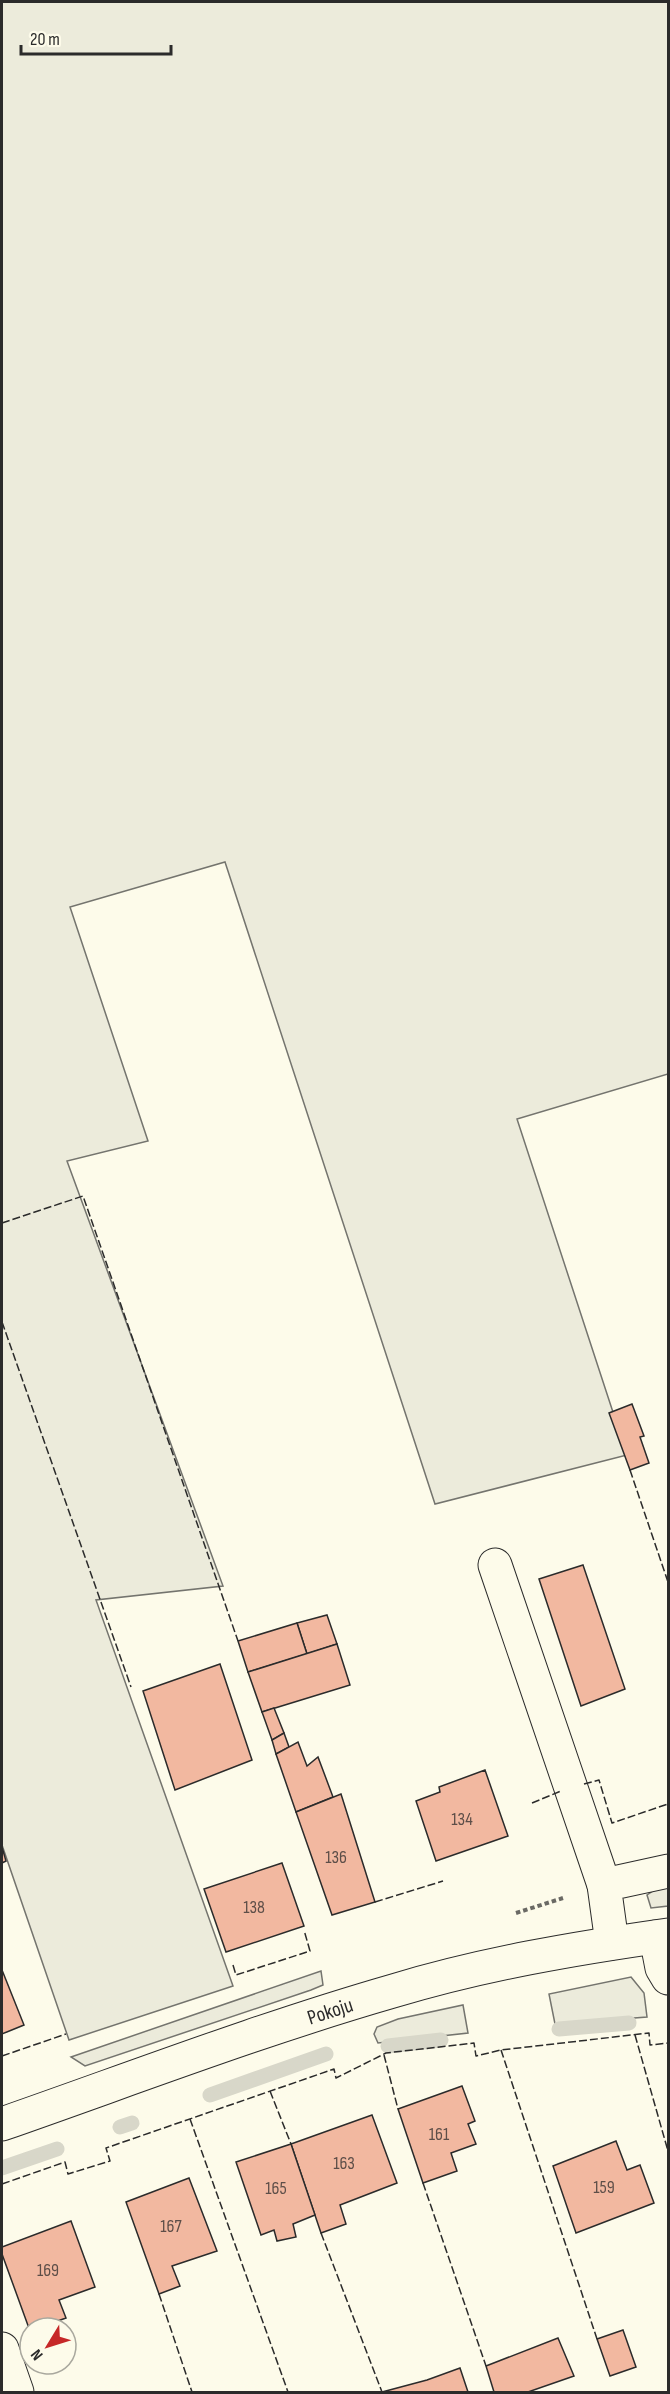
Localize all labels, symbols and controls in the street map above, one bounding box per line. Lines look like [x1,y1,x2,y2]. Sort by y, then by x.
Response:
scale bar [21,18,171,56]
text: 20 m [30,29,60,50]
house number: 134 [451,1809,473,1830]
house number: 136 [325,1847,347,1868]
house number: 138 [243,1897,265,1918]
street label: Pokoju [304,1992,356,2031]
house number: 161 [429,2124,450,2145]
house number: 163 [333,2153,355,2174]
house number: 159 [593,2177,615,2198]
house number: 165 [265,2178,287,2199]
house number: 167 [160,2216,182,2237]
house number: 169 [37,2260,59,2281]
north arrow [18,2316,78,2376]
text: N [27,2345,47,2364]

